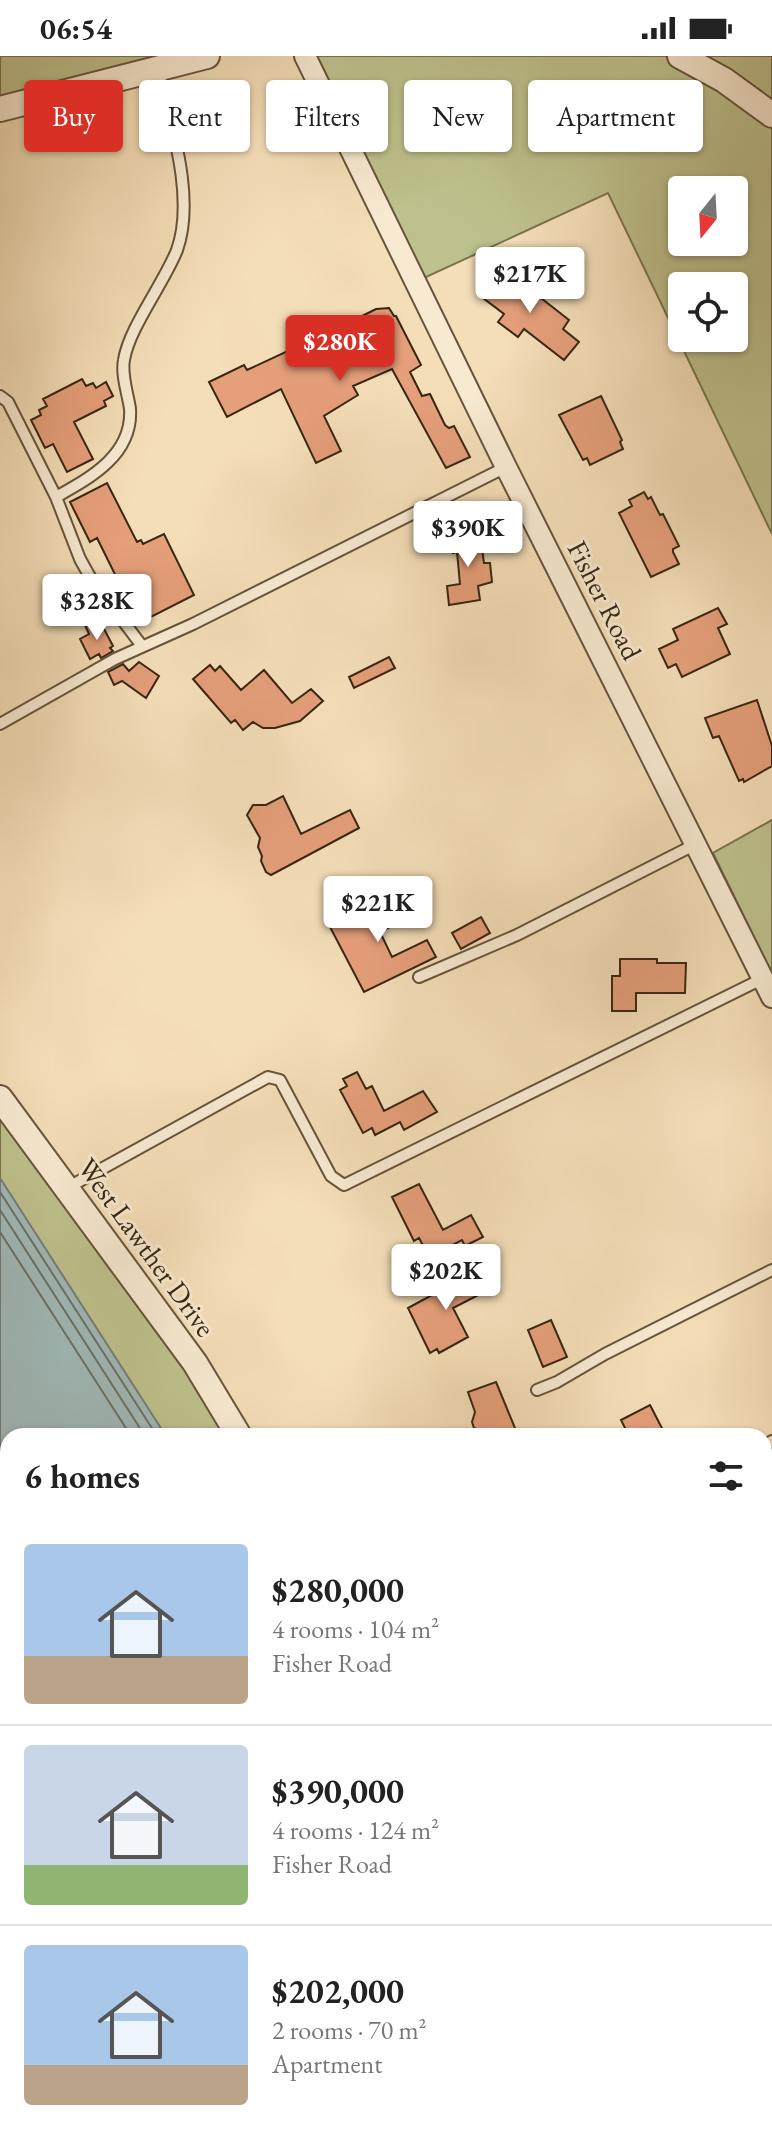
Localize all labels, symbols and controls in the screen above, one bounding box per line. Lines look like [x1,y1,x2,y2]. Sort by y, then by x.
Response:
text: 06:54 [40,9,112,48]
chip: Buy [24,80,123,152]
chip: Rent [139,80,250,152]
chip: Filters [266,80,388,152]
chip: New [404,80,512,152]
chip: Apartment [528,80,703,152]
north arrow [668,176,748,256]
map controls [668,176,748,352]
pin: $217K [474,247,586,315]
text: $217K [493,256,567,290]
button: locate [668,272,748,352]
pin: $280K [284,315,396,383]
text: $280K [303,324,377,358]
pin: $390K [412,501,524,569]
text: $390K [431,510,505,544]
street label: Fisher Road [560,534,651,666]
pin: $328K [41,574,153,642]
text: $328K [60,583,134,617]
pin: $221K [322,876,434,944]
text: $221K [341,885,415,919]
street label: West Lawther Drive [70,1151,224,1343]
pin: $202K [390,1244,502,1312]
text: $202K [409,1253,483,1287]
text: 6 homes [24,1454,140,1498]
icon: filters [704,1454,748,1498]
text: $280,000 [272,1568,404,1612]
icon: home [88,1576,184,1672]
text: 4 rooms · 104 m² [272,1612,439,1646]
text: Fisher Road [272,1646,392,1680]
text: $390,000 [272,1769,404,1813]
icon: home [88,1777,184,1873]
text: 4 rooms · 124 m² [272,1813,439,1847]
text: Fisher Road [272,1847,392,1881]
text: $202,000 [272,1969,404,2013]
icon: home [88,1977,184,2073]
text: 2 rooms · 70 m² [272,2013,427,2047]
text: Apartment [272,2047,382,2081]

